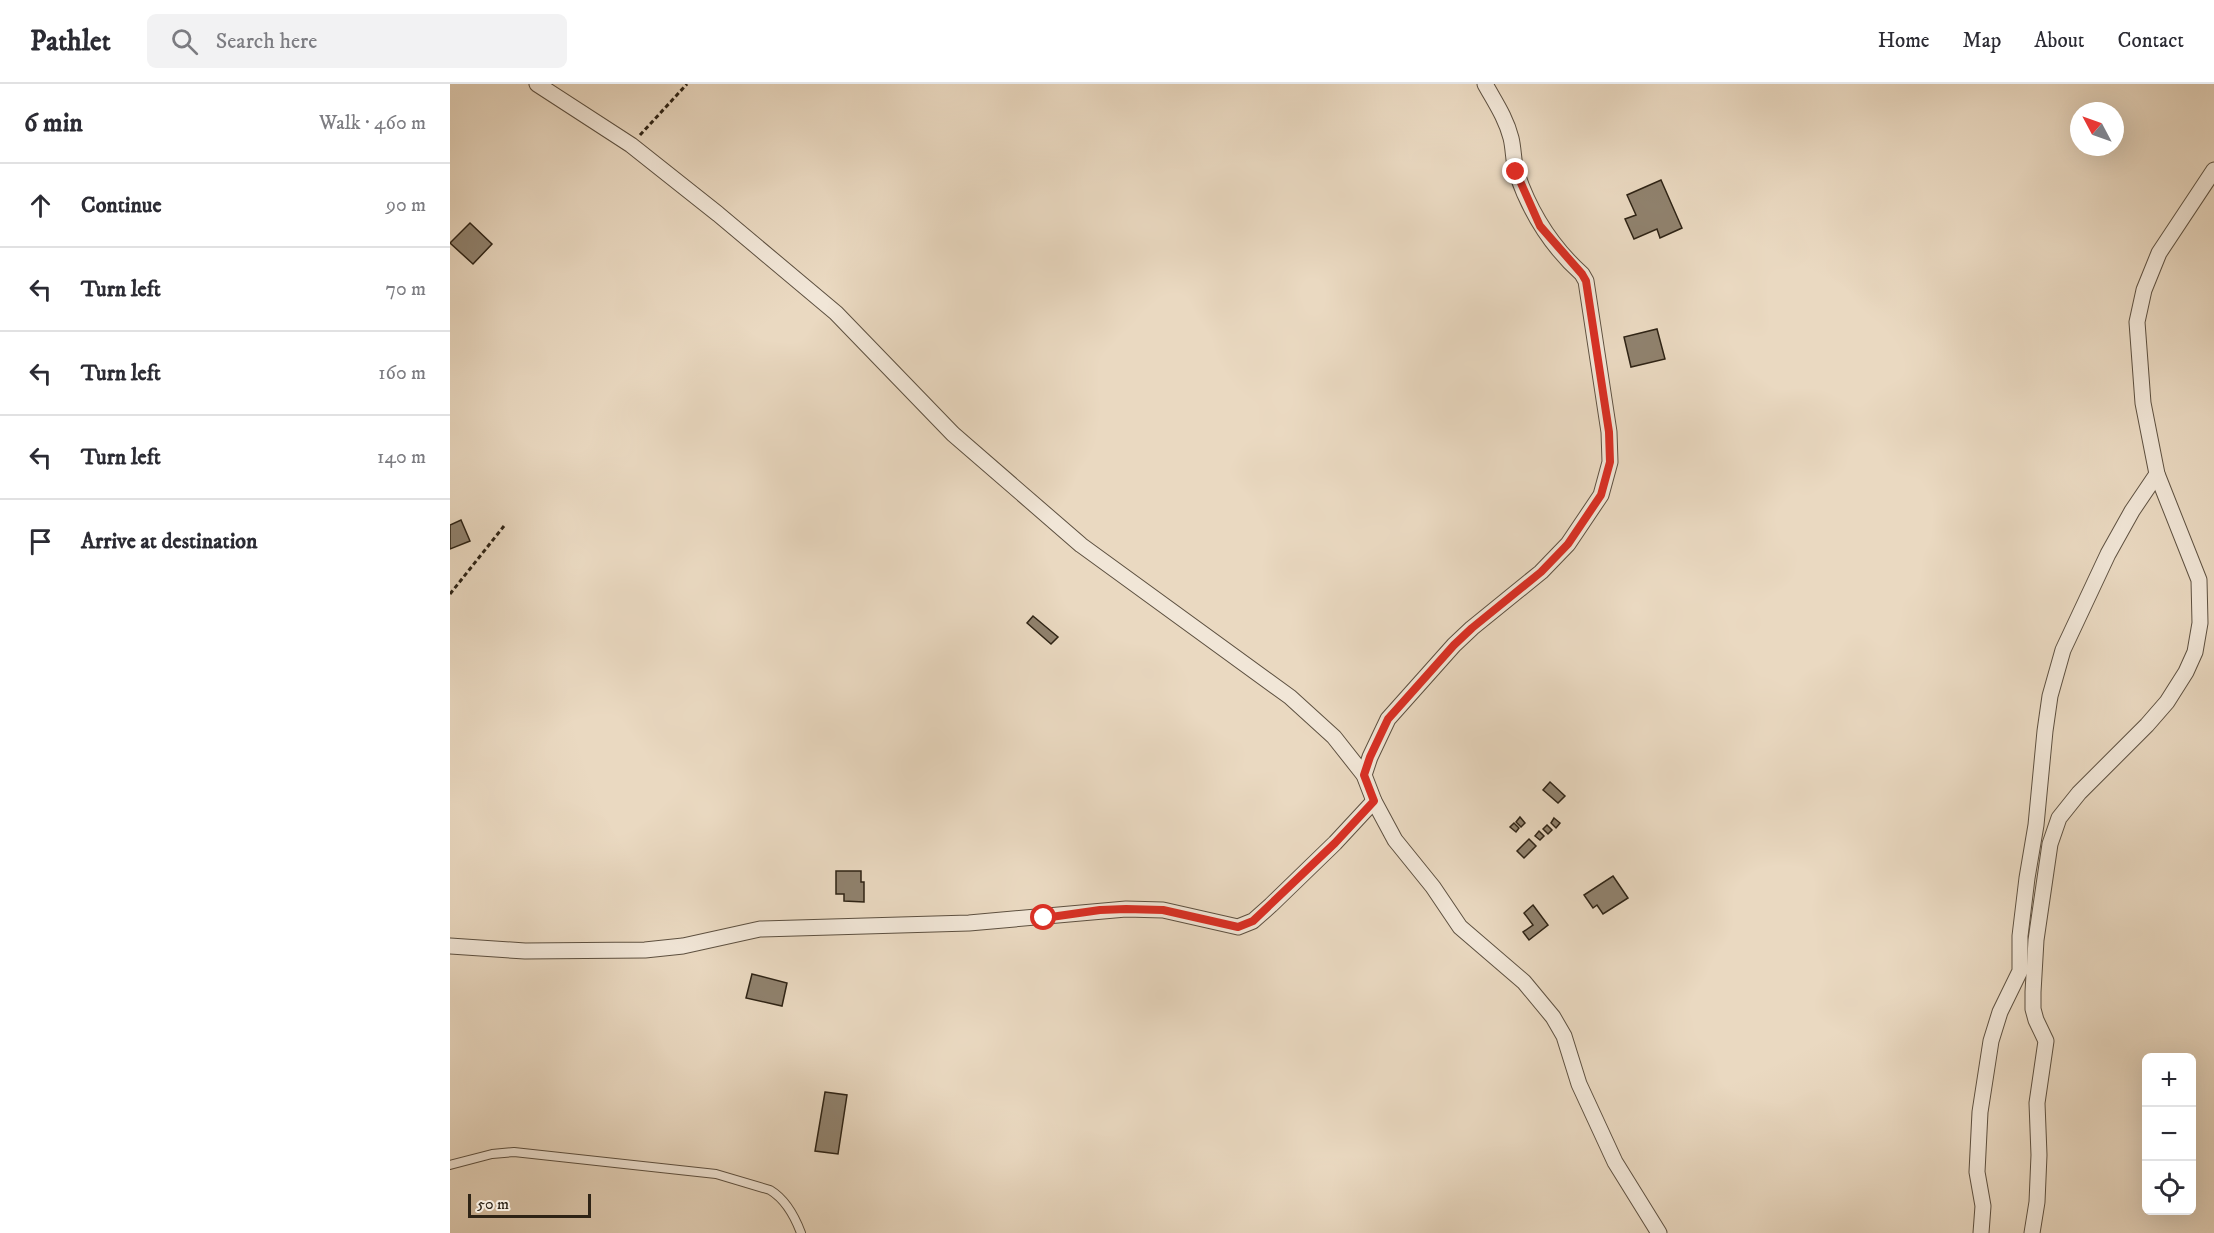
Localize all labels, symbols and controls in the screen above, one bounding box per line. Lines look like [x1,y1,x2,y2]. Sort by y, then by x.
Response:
search box [147,14,567,68]
text: Pathlet [30,24,111,59]
icon: search [168,25,201,58]
text: Search here [216,28,317,55]
text: Home [1878,28,1930,54]
text: Map [1963,28,2001,54]
text: About [2034,28,2085,54]
text: Contact [2118,28,2184,54]
north arrow [2070,102,2124,156]
text: 6 min [24,107,83,140]
text: Walk · 460 m [319,111,426,136]
route end [1502,158,1528,184]
icon: ahead [24,189,57,222]
text: Continue [81,192,162,219]
text: 90 m [386,193,426,218]
icon: left [24,273,57,306]
text: Turn left [81,276,161,303]
text: 70 m [385,277,426,302]
icon: left [24,357,57,390]
text: Turn left [81,360,161,387]
text: 160 m [378,361,426,386]
icon: left [24,441,57,474]
text: Turn left [81,444,161,471]
text: 140 m [377,445,426,470]
icon: arrive [24,525,57,558]
text: Arrive at destination [81,528,258,555]
route start [1030,904,1056,930]
map controls [2142,1053,2196,1215]
button: + [2142,1053,2196,1107]
button: − [2142,1107,2196,1161]
button: locate [2142,1161,2196,1215]
scale bar [468,1191,591,1218]
text: 50 m [477,1194,509,1214]

